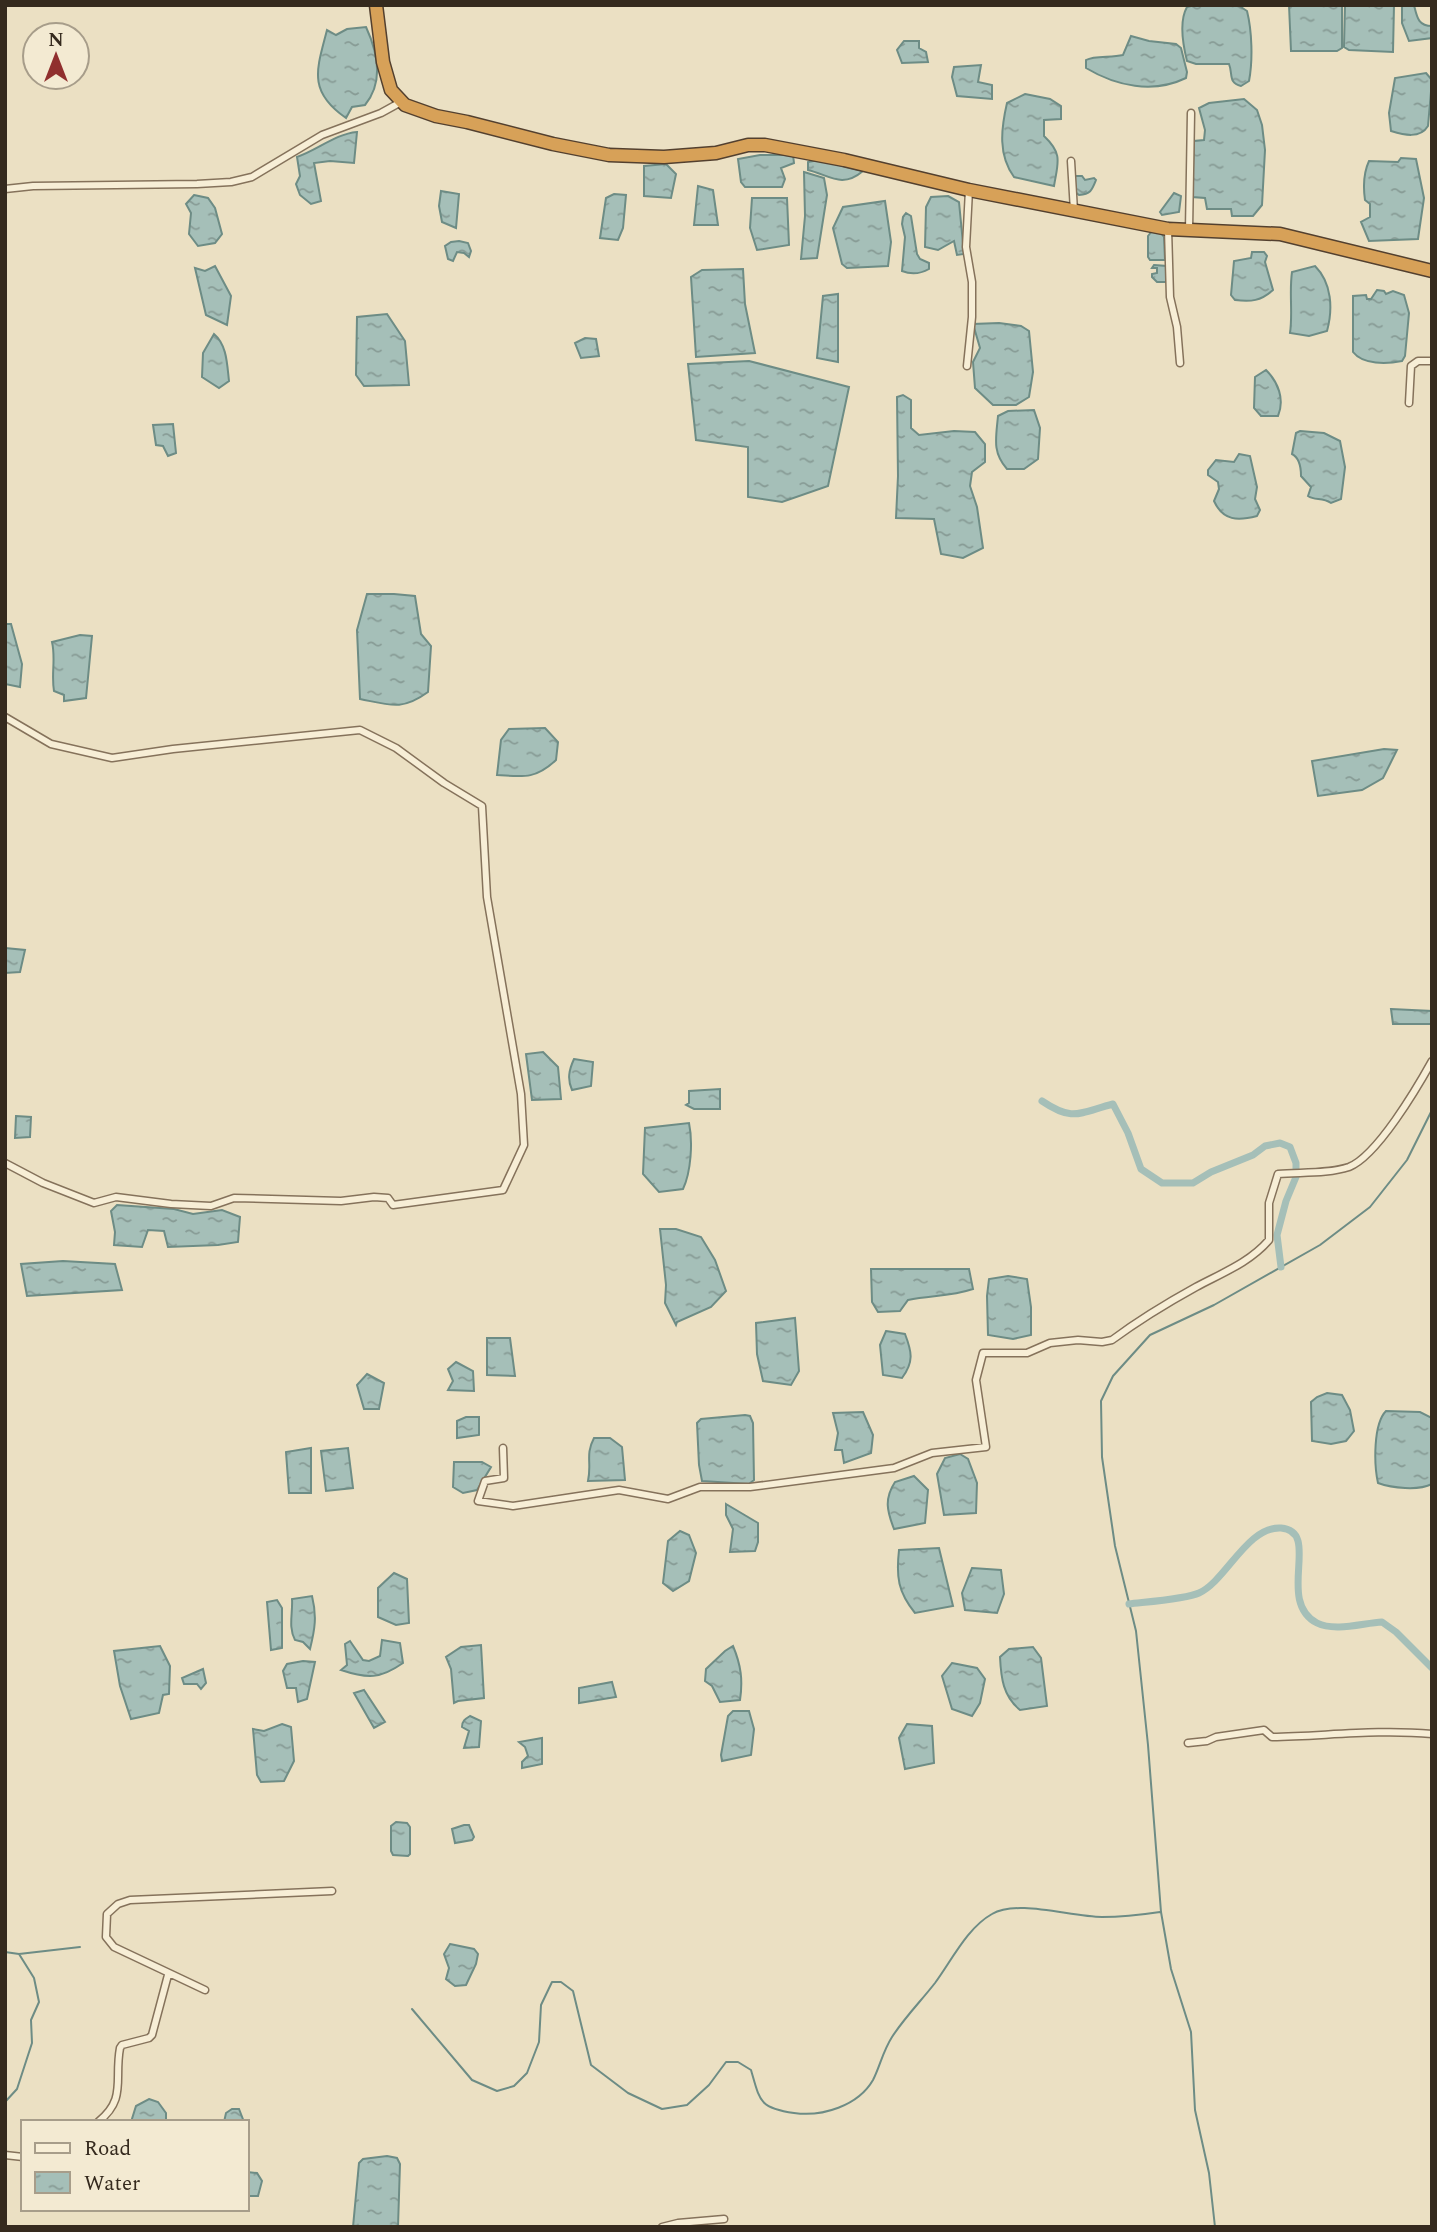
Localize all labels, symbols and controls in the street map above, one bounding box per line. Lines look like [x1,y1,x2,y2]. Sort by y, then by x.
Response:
north arrow [21,21,91,91]
text: N [48,26,64,55]
legend [21,2120,248,2211]
text: Road [84,2133,131,2165]
text: Water [84,2168,140,2200]

